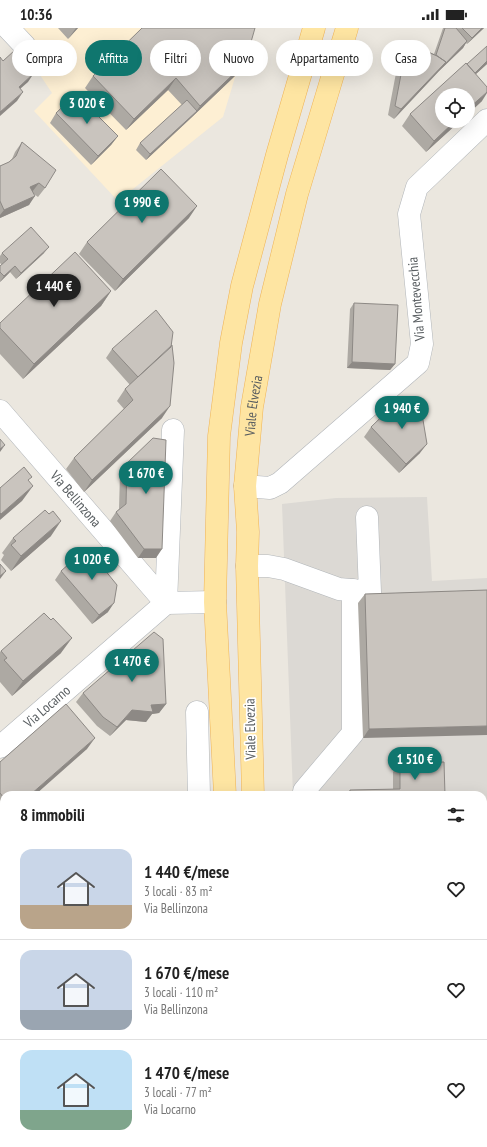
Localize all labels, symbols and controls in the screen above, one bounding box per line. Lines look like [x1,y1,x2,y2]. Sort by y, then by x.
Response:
text: 10:36 [20,5,52,24]
chip: Compra [12,40,77,76]
chip: Affitta [85,40,142,76]
chip: Filtri [150,40,201,76]
chip: Nuovo [209,40,268,76]
chip: Appartamento [276,40,373,76]
chip: Casa [381,40,431,76]
map controls [435,88,475,128]
button: locate [435,88,475,128]
pin: 3 020 € [50,91,124,125]
text: 3 020 € [69,95,105,112]
pin: 1 990 € [105,190,179,224]
text: 1 990 € [124,194,160,211]
street label: Via Montevecchia [403,256,429,343]
pin: 1 440 € [17,274,91,308]
text: 1 440 € [36,278,72,295]
street label: Viale Elvezia [240,374,266,438]
pin: 1 940 € [365,396,439,430]
text: 1 940 € [384,400,420,417]
pin: 1 670 € [109,461,183,495]
text: 1 670 € [128,465,164,482]
street label: Via Bellinzona [46,466,105,531]
pin: 1 020 € [55,547,129,581]
text: 1 020 € [74,551,110,568]
pin: 1 470 € [95,649,169,683]
text: 1 470 € [114,653,150,670]
street label: Via Locarno [19,681,74,732]
street label: Viale Elvezia [240,698,260,761]
pin: 1 510 € [378,747,452,781]
text: 1 510 € [397,751,433,768]
text: 8 immobili [20,804,85,826]
icon: filters [445,804,467,826]
text: 1 440 €/mese [144,861,229,883]
icon: home [52,865,100,913]
icon: heart [445,878,467,900]
text: 3 locali · 83 m² [144,883,212,900]
text: Via Bellinzona [144,900,208,917]
text: 1 670 €/mese [144,962,229,984]
icon: home [52,966,100,1014]
icon: heart [445,979,467,1001]
text: 3 locali · 110 m² [144,984,218,1001]
text: Via Bellinzona [144,1001,208,1018]
text: 1 470 €/mese [144,1062,229,1084]
icon: home [52,1066,100,1114]
icon: heart [445,1079,467,1101]
text: 3 locali · 77 m² [144,1084,212,1101]
text: Via Locarno [144,1101,196,1118]

